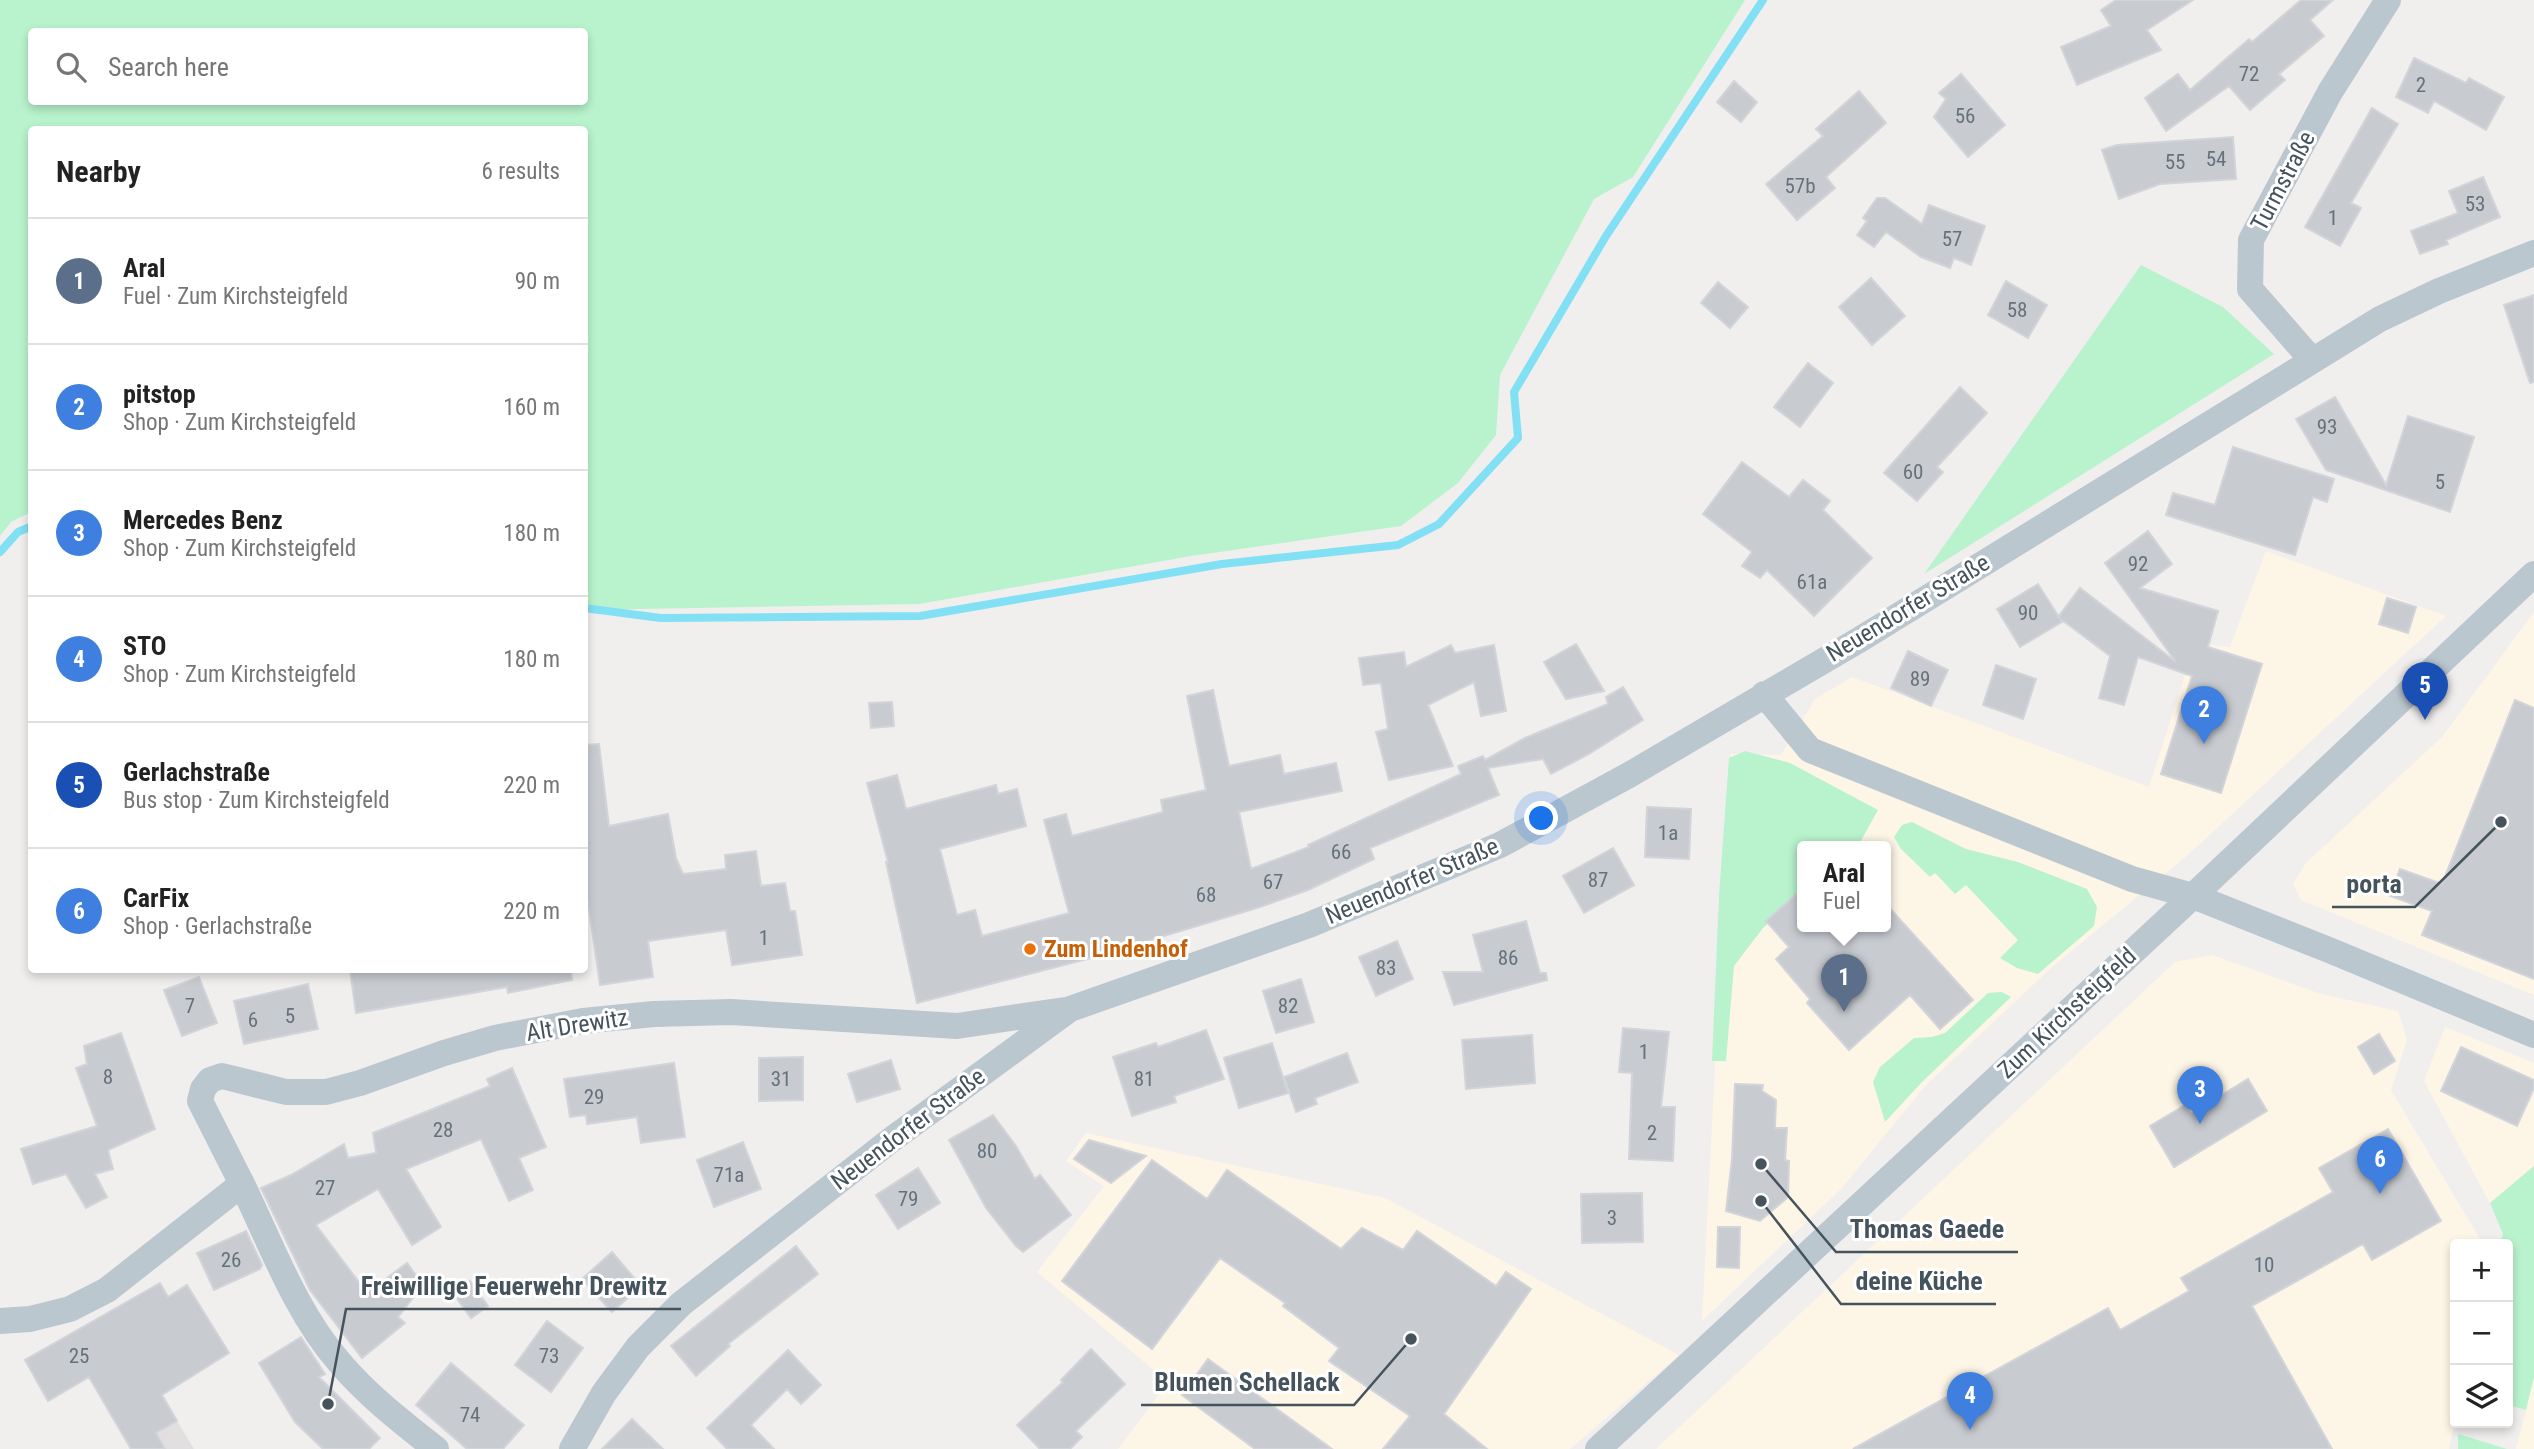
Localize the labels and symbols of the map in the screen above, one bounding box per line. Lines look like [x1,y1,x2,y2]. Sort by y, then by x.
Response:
house number: 72 [2239,62,2259,86]
house number: 2 [2416,73,2426,97]
house number: 56 [1955,104,1975,128]
street label: Turmstraße [2245,127,2321,235]
house number: 54 [2206,147,2226,171]
house number: 55 [2165,150,2185,174]
house number: 57b [1784,174,1816,198]
house number: 53 [2465,192,2485,216]
house number: 1 [2328,206,2338,230]
house number: 57 [1942,227,1962,251]
house number: 58 [2007,298,2027,322]
house number: 93 [2317,415,2337,439]
house number: 60 [1903,460,1923,484]
house number: 5 [2435,470,2445,494]
street label: Neuendorfer Straße [1821,548,1995,668]
house number: 92 [2128,552,2148,576]
house number: 61a [1797,570,1827,594]
house number: 90 [2018,601,2038,625]
pin: 5 [2402,662,2448,720]
house number: 89 [1910,667,1930,691]
pin: 2 [2181,686,2227,744]
your location [1524,801,1558,835]
house number: 1a [1658,821,1678,845]
street label: Neuendorfer Straße [1321,832,1503,930]
house number: 66 [1331,840,1351,864]
callout: porta [2332,860,2415,907]
house number: 87 [1588,868,1608,892]
text: porta [2346,869,2402,899]
house number: 67 [1263,870,1283,894]
house number: 68 [1196,883,1216,907]
house number: 1 [759,926,769,950]
place label: Zum Lindenhof [1044,935,1188,963]
marker: Zum Lindenhof [1022,941,1038,957]
street label: Zum Kirchsteigfeld [1992,942,2142,1084]
house number: 86 [1498,946,1518,970]
pin: 1 [1821,954,1867,1012]
house number: 83 [1376,956,1396,980]
house number: 7 [185,994,195,1018]
house number: 82 [1278,994,1298,1018]
street label: Alt Drewitz [524,1003,630,1047]
house number: 5 [285,1004,295,1028]
house number: 6 [248,1008,258,1032]
house number: 1 [1639,1040,1649,1064]
street label: Neuendorfer Straße [826,1062,990,1196]
house number: 8 [103,1065,113,1089]
pin: 3 [2177,1066,2223,1124]
house number: 31 [771,1067,791,1091]
house number: 81 [1134,1067,1154,1091]
house number: 29 [584,1085,604,1109]
house number: 28 [433,1118,453,1142]
house number: 2 [1647,1121,1657,1145]
pin: 6 [2357,1136,2403,1194]
house number: 80 [977,1139,997,1163]
house number: 71a [714,1163,744,1187]
house number: 27 [315,1176,335,1200]
house number: 79 [898,1187,918,1211]
callout: Thomas Gaede [1836,1205,2018,1252]
house number: 3 [1607,1206,1617,1230]
text: Thomas Gaede [1850,1214,2004,1244]
house number: 26 [221,1248,241,1272]
house number: 10 [2254,1253,2274,1277]
callout: deine Küche [1841,1257,1996,1304]
callout: Freiwillige Feuerwehr Drewitz [346,1262,681,1309]
text: deine Küche [1855,1266,1983,1296]
text: Freiwillige Feuerwehr Drewitz [361,1271,667,1301]
house number: 25 [69,1344,89,1368]
house number: 73 [539,1344,559,1368]
callout: Blumen Schellack [1141,1358,1354,1405]
text: Blumen Schellack [1154,1367,1340,1397]
pin: 4 [1947,1372,1993,1430]
house number: 74 [460,1403,480,1427]

